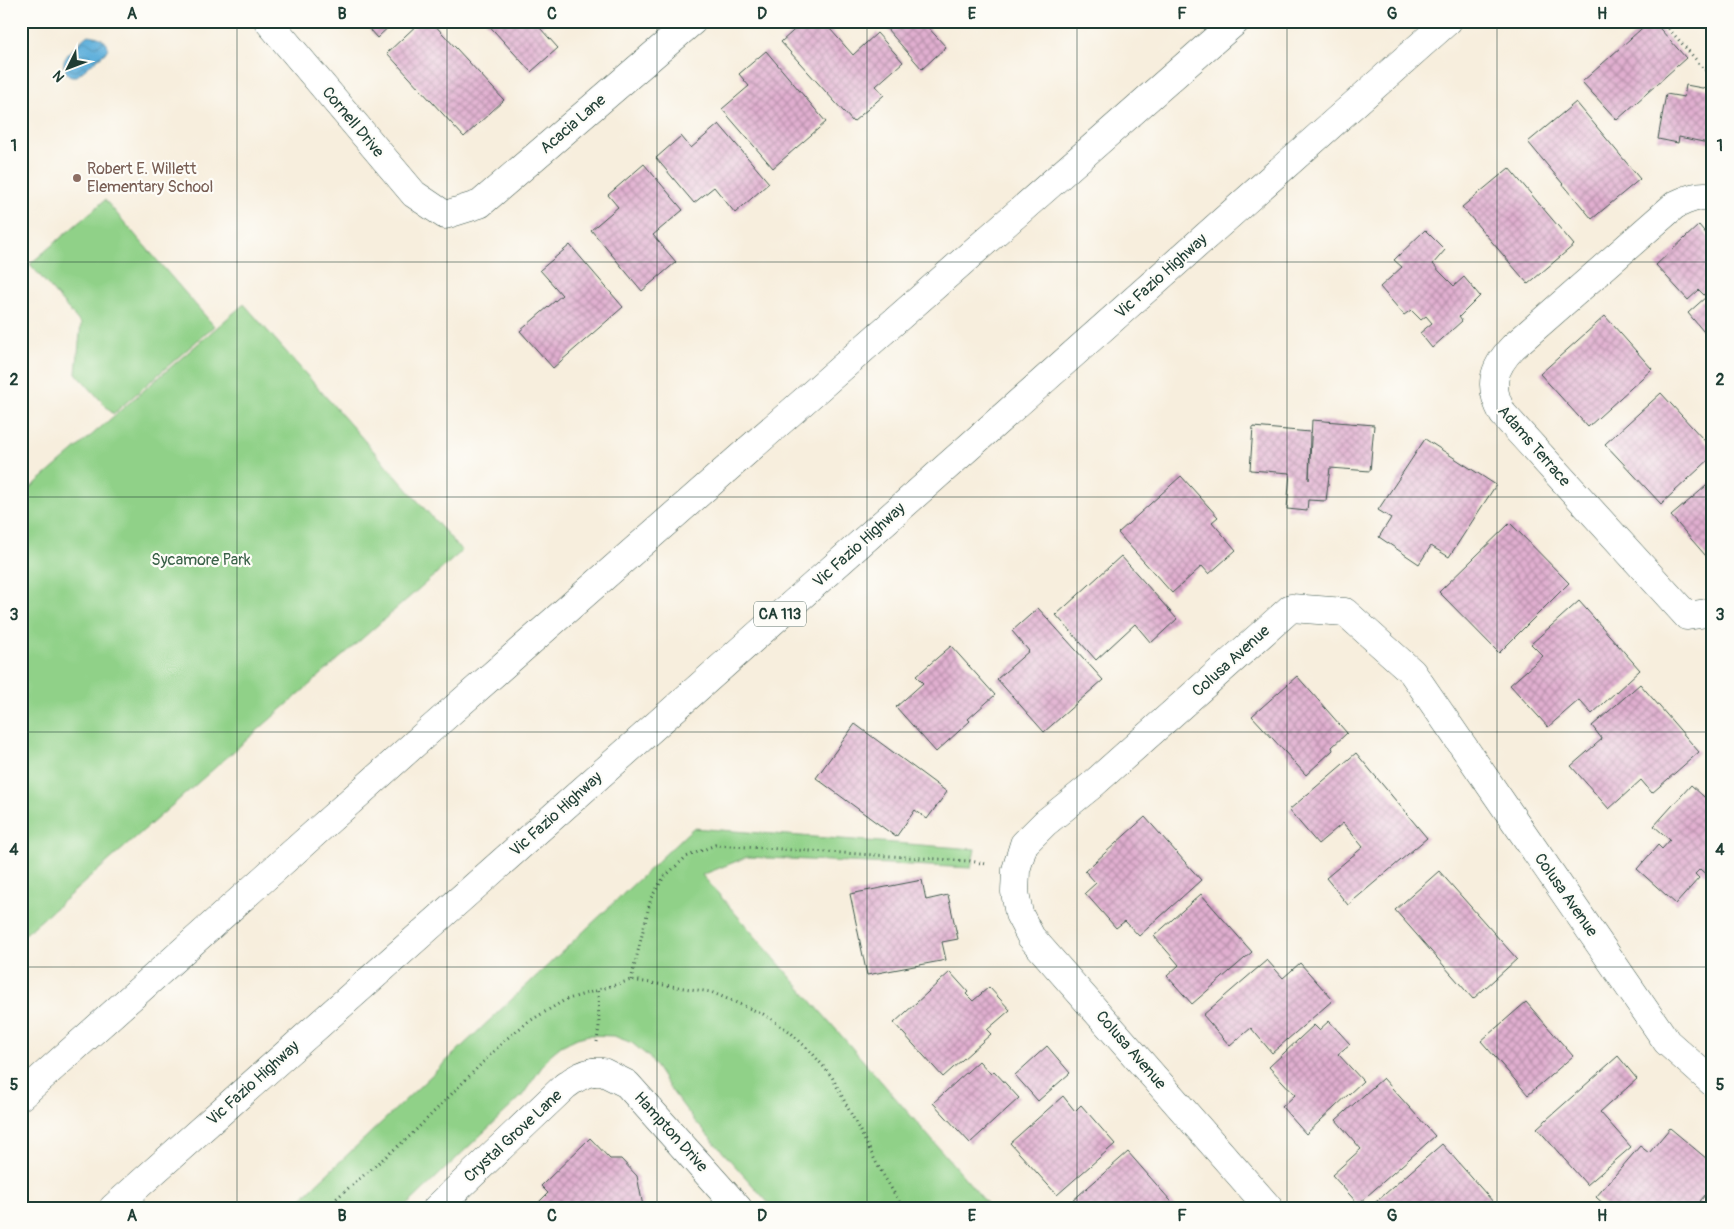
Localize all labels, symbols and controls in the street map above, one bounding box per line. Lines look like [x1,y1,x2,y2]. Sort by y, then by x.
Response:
text: A [127,4,138,24]
text: B [337,4,347,24]
text: C [547,4,557,24]
text: D [757,4,767,24]
text: E [968,4,977,24]
text: F [1177,4,1187,24]
text: G [1387,4,1398,24]
text: H [1597,4,1607,24]
north arrow [42,42,92,92]
text: N [49,67,68,86]
street label: Cornell Drive [318,82,388,162]
street label: Acacia Lane [536,90,610,158]
text: 1 [11,136,17,156]
text: 1 [1717,136,1723,156]
place label: Robert E. Willett Elementary School [87,159,213,197]
marker: Robert E. Willett Elementary School [71,172,83,184]
street label: Vic Fazio Highway [1111,229,1211,323]
text: 2 [10,370,19,390]
text: 2 [1716,370,1725,390]
street label: Adams Terrace [1493,401,1575,491]
street label: Vic Fazio Highway [809,498,909,592]
park label: Sycamore Park [151,550,251,570]
road number: CA 113 [754,602,806,626]
text: 3 [10,605,19,625]
text: 3 [1716,605,1725,625]
street label: Colusa Avenue [1188,621,1274,701]
street label: Vic Fazio Highway [506,767,606,861]
text: 4 [9,840,19,860]
text: 4 [1715,840,1725,860]
street label: Colusa Avenue [1530,849,1602,941]
street label: Colusa Avenue [1091,1007,1171,1093]
street label: Vic Fazio Highway [203,1036,303,1130]
text: 5 [10,1075,19,1095]
text: 5 [1716,1075,1725,1095]
street label: Crystal Grove Lane [460,1085,566,1187]
street label: Hampton Drive [630,1088,712,1176]
text: A [127,1206,138,1226]
text: B [337,1206,347,1226]
text: C [547,1206,557,1226]
text: D [757,1206,767,1226]
text: E [968,1206,977,1226]
text: F [1177,1206,1187,1226]
text: G [1387,1206,1398,1226]
text: H [1597,1206,1607,1226]

